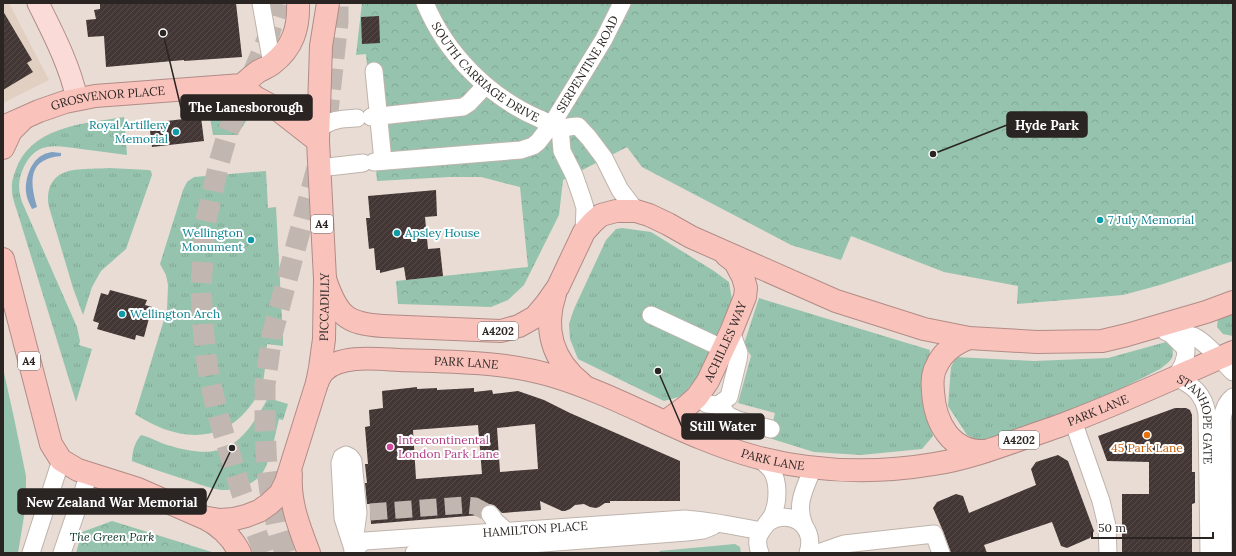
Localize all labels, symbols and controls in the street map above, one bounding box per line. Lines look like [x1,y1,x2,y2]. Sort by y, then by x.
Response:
street label: SERPENTINE ROAD [553,13,622,115]
street label: SOUTH CARRIAGE DRIVE [429,19,542,125]
street label: GROSVENOR PLACE [49,83,165,113]
callout: The Lanesborough [181,95,312,120]
text: The Lanesborough [189,99,303,116]
callout: Hyde Park [1007,112,1087,137]
place label: Royal Artillery Memorial [89,117,169,146]
text: Hyde Park [1015,117,1079,134]
marker: Royal Artillery Memorial [171,127,181,137]
place label: 7 July Memorial [1108,212,1194,227]
road number: A4 [311,215,333,233]
marker: 7 July Memorial [1095,215,1105,225]
place label: Wellington Monument [182,225,243,254]
place label: Apsley House [404,225,480,240]
marker: Apsley House [392,228,402,238]
marker: Wellington Monument [246,235,256,245]
street label: PICCADILLY [316,272,332,341]
street label: ACHILLES WAY [700,299,750,385]
place label: Wellington Arch [130,306,220,321]
marker: Wellington Arch [117,309,127,319]
road number: A4202 [478,322,518,340]
road number: A4 [18,352,40,370]
street label: PARK LANE [434,353,499,372]
street label: STANHOPE GATE [1175,371,1216,464]
street label: PARK LANE [1065,391,1131,429]
callout: Still Water [682,414,764,439]
text: Still Water [690,418,757,435]
marker: 45 Park Lane [1142,430,1152,440]
road number: A4202 [999,431,1039,449]
place label: Intercontinental London Park Lane [398,432,500,461]
place label: 45 Park Lane [1111,440,1183,455]
marker: Intercontinental London Park Lane [385,442,395,452]
street label: PARK LANE [739,445,806,473]
callout: New Zealand War Memorial [18,489,206,514]
text: New Zealand War Memorial [26,494,198,511]
scale bar [1092,514,1213,540]
street label: HAMILTON PLACE [482,518,588,540]
text: 50 m [1098,520,1126,535]
park label: The Green Park [70,529,154,544]

